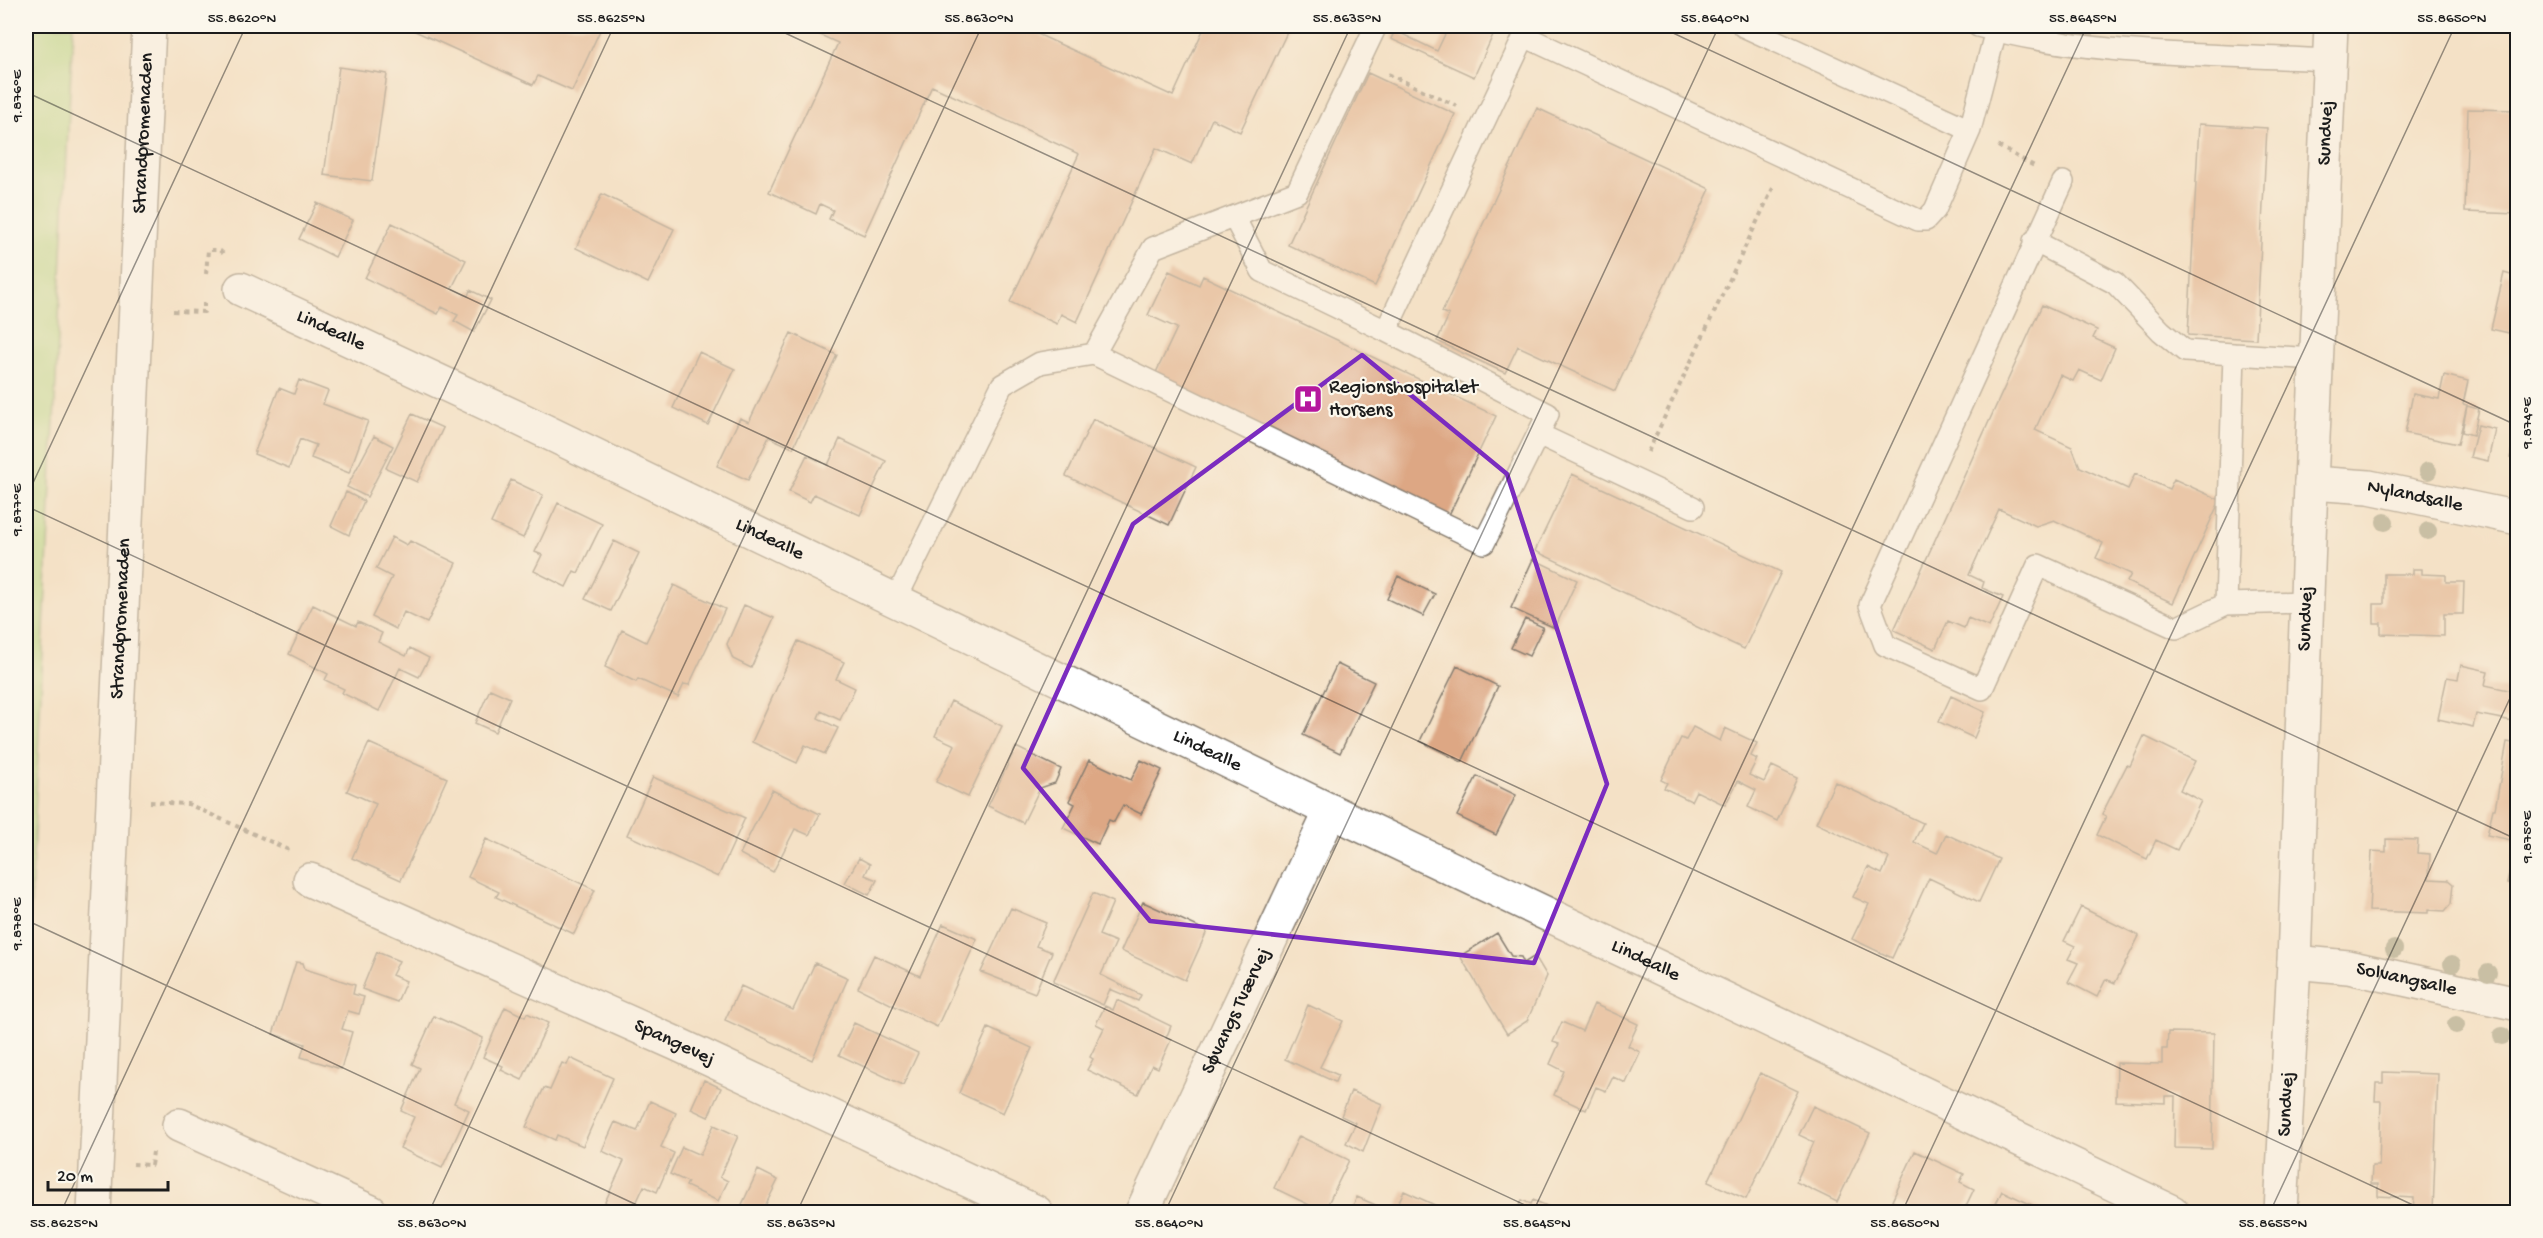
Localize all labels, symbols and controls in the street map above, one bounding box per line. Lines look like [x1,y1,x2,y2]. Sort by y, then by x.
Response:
text: 55.8620°N [208,10,277,28]
text: 55.8625°N [577,10,645,28]
text: 55.8630°N [944,10,1014,28]
text: 55.8635°N [1313,10,1381,28]
text: 55.8640°N [1681,10,1749,28]
text: 55.8645°N [2049,10,2117,28]
text: 55.8650°N [2417,10,2487,28]
street label: Strandpromenaden [129,52,159,214]
text: 9.876°E [9,69,27,123]
street label: Sundvej [2313,100,2339,166]
street label: Lindealle [293,305,370,357]
place label: Regionshospitalet Horsens [1329,377,1479,423]
hospital icon: Regionshospitalet Horsens [1292,383,1324,415]
text: 9.874°E [2519,397,2537,450]
street label: Nylandsalle [2365,475,2466,518]
text: 9.877°E [9,483,27,537]
street label: Lindealle [731,513,808,566]
street label: Strandpromenaden [106,537,137,700]
street label: Sundvej [2294,586,2319,651]
street label: Lindealle [1169,725,1246,778]
text: 9.875°E [2519,810,2537,864]
text: 9.878°E [9,897,27,951]
street label: Lindealle [1607,935,1684,987]
street label: Søvangs Tværvej [1197,944,1276,1078]
street label: Solvangsalle [2354,958,2460,1002]
street label: Spangevej [630,1015,718,1071]
street label: Sundvej [2273,1071,2300,1137]
scale bar [48,1154,168,1192]
text: 20 m [57,1167,93,1188]
text: 55.8625°N [30,1215,98,1233]
text: 55.8630°N [397,1215,467,1233]
text: 55.8635°N [767,1215,835,1233]
text: 55.8640°N [1135,1215,1203,1233]
text: 55.8645°N [1503,1215,1571,1233]
text: 55.8650°N [1870,1215,1940,1233]
text: 55.8655°N [2239,1215,2308,1233]

